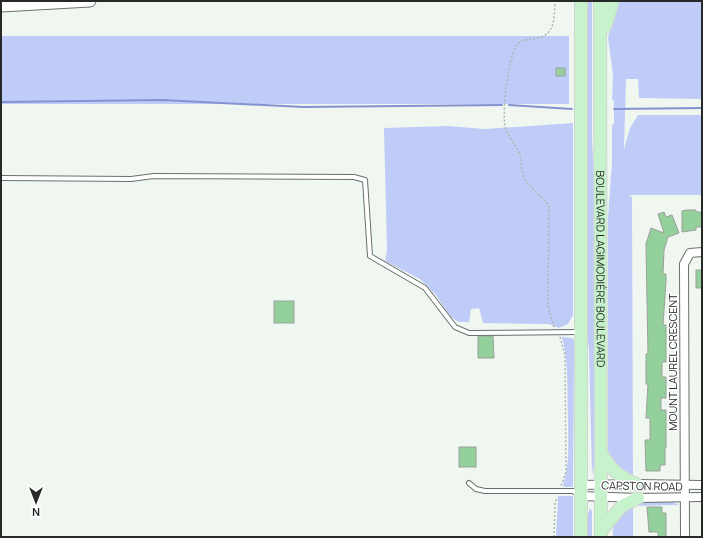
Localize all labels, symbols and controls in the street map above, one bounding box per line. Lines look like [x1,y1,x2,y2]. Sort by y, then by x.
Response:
street label: BOULEVARD LAGIMODIÈRE BOULEVARD [593,171,609,367]
street label: MOUNT LAUREL CRESCENT [665,293,680,431]
street label: CAPSTON ROAD [601,477,683,494]
north arrow [16,482,56,522]
text: N [32,505,40,520]

